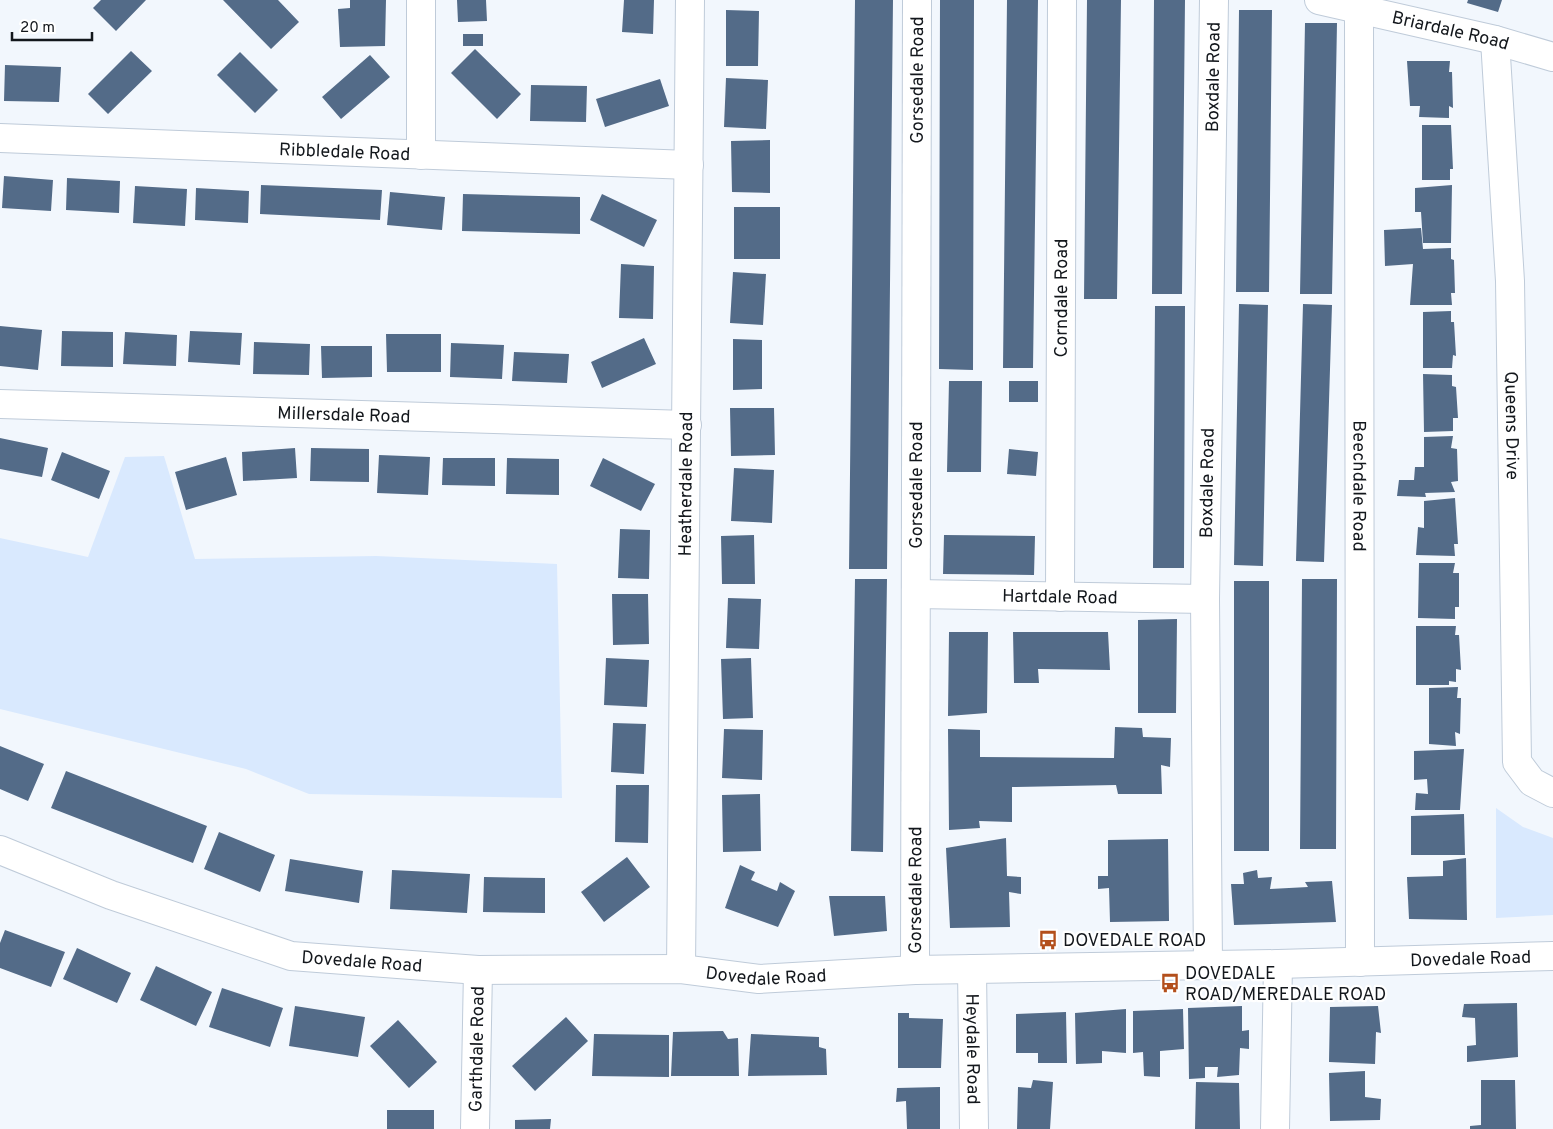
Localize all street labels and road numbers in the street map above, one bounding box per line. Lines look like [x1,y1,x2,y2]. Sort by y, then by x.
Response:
street label: Briardale Road [1389,7,1512,56]
street label: Gorsedale Road [907,16,930,144]
street label: Boxdale Road [1202,22,1227,132]
street label: Ribbledale Road [279,139,411,167]
street label: Corndale Road [1051,238,1074,358]
street label: Queens Drive [1498,371,1523,480]
street label: Millersdale Road [277,402,411,430]
street label: Heatherdale Road [675,412,699,556]
street label: Beechdale Road [1346,420,1370,552]
street label: Gorsedale Road [906,421,929,549]
street label: Boxdale Road [1196,428,1221,538]
street label: Hartdale Road [1002,585,1118,610]
street label: Gorsedale Road [905,826,928,954]
street label: Dovedale Road [301,947,423,979]
street label: Dovedale Road [1410,947,1532,973]
street label: Dovedale Road [704,962,827,992]
street label: Garthdale Road [465,986,491,1112]
street label: Heydale Road [959,993,984,1105]

